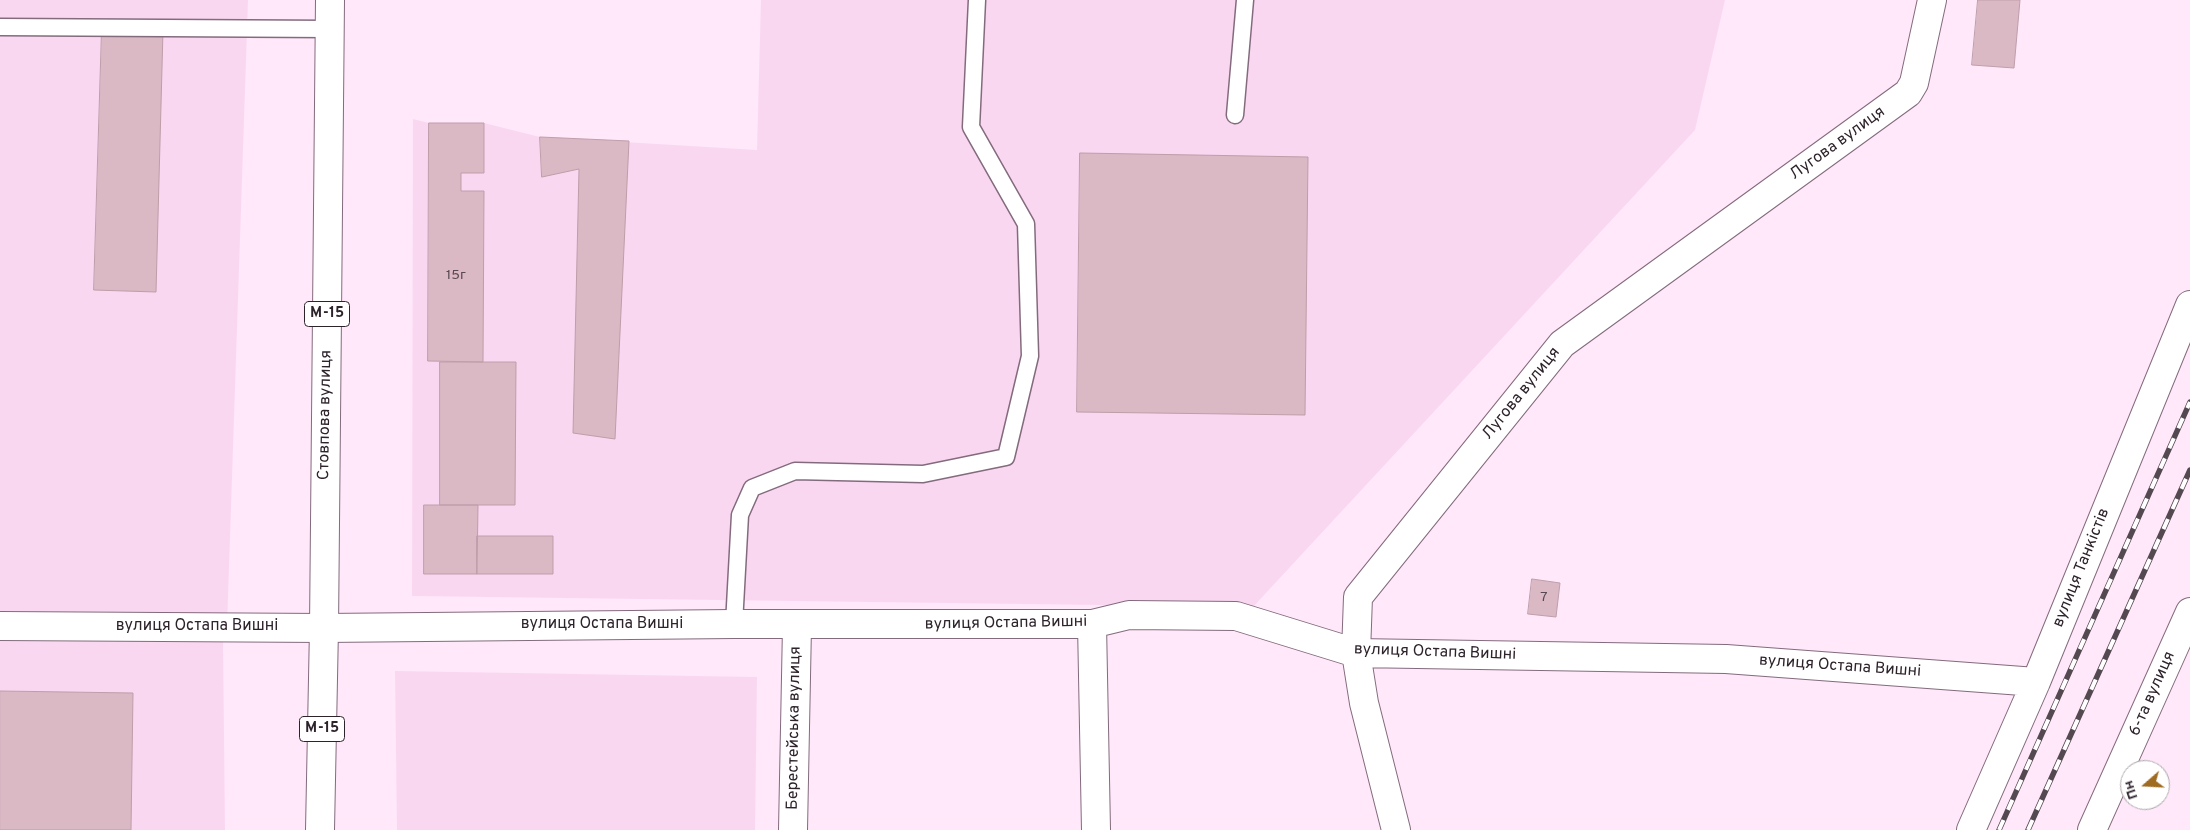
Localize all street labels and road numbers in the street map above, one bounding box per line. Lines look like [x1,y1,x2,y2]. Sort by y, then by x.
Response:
street label: Лугова вулиця [1787,103,1889,185]
road number: М-15 [304,302,350,326]
street label: Лугова вулиця [1479,344,1565,444]
street label: Стовпова вулиця [315,350,337,480]
street label: вулиця Танкістів [2049,506,2115,630]
street label: вулиця Остапа Вишні [925,613,1087,635]
street label: вулиця Остапа Вишні [521,615,683,635]
street label: вулиця Остапа Вишні [116,617,278,637]
street label: вулиця Остапа Вишні [1353,641,1517,665]
street label: Берестейська вулиця [784,646,806,810]
street label: 6-та вулиця [2126,649,2180,739]
street label: вулиця Остапа Вишні [1758,652,1922,682]
road number: М-15 [300,716,344,742]

